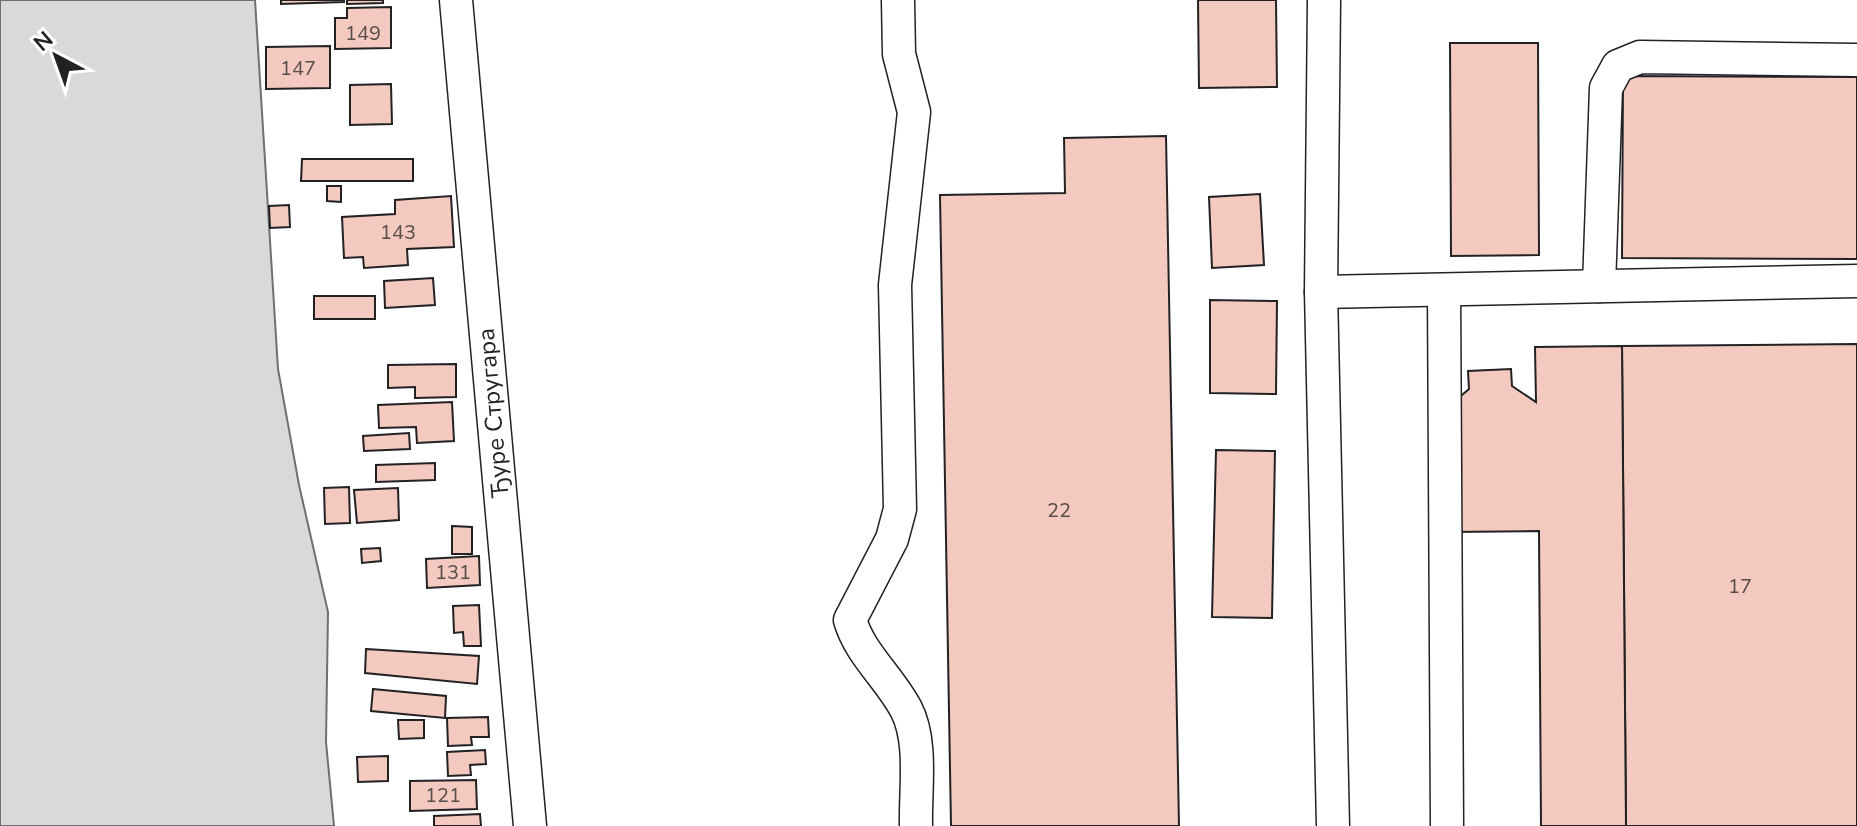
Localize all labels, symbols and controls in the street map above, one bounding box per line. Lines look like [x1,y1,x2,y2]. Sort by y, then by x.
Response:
north arrow [16,16,96,96]
house number: 149 [345,20,381,47]
text: N [27,25,60,58]
house number: 147 [280,55,316,82]
house number: 143 [380,219,416,246]
street label: Ђуре Стругара [470,327,516,499]
house number: 22 [1047,497,1071,524]
house number: 131 [435,559,471,586]
house number: 17 [1728,573,1752,600]
house number: 121 [425,782,461,809]

